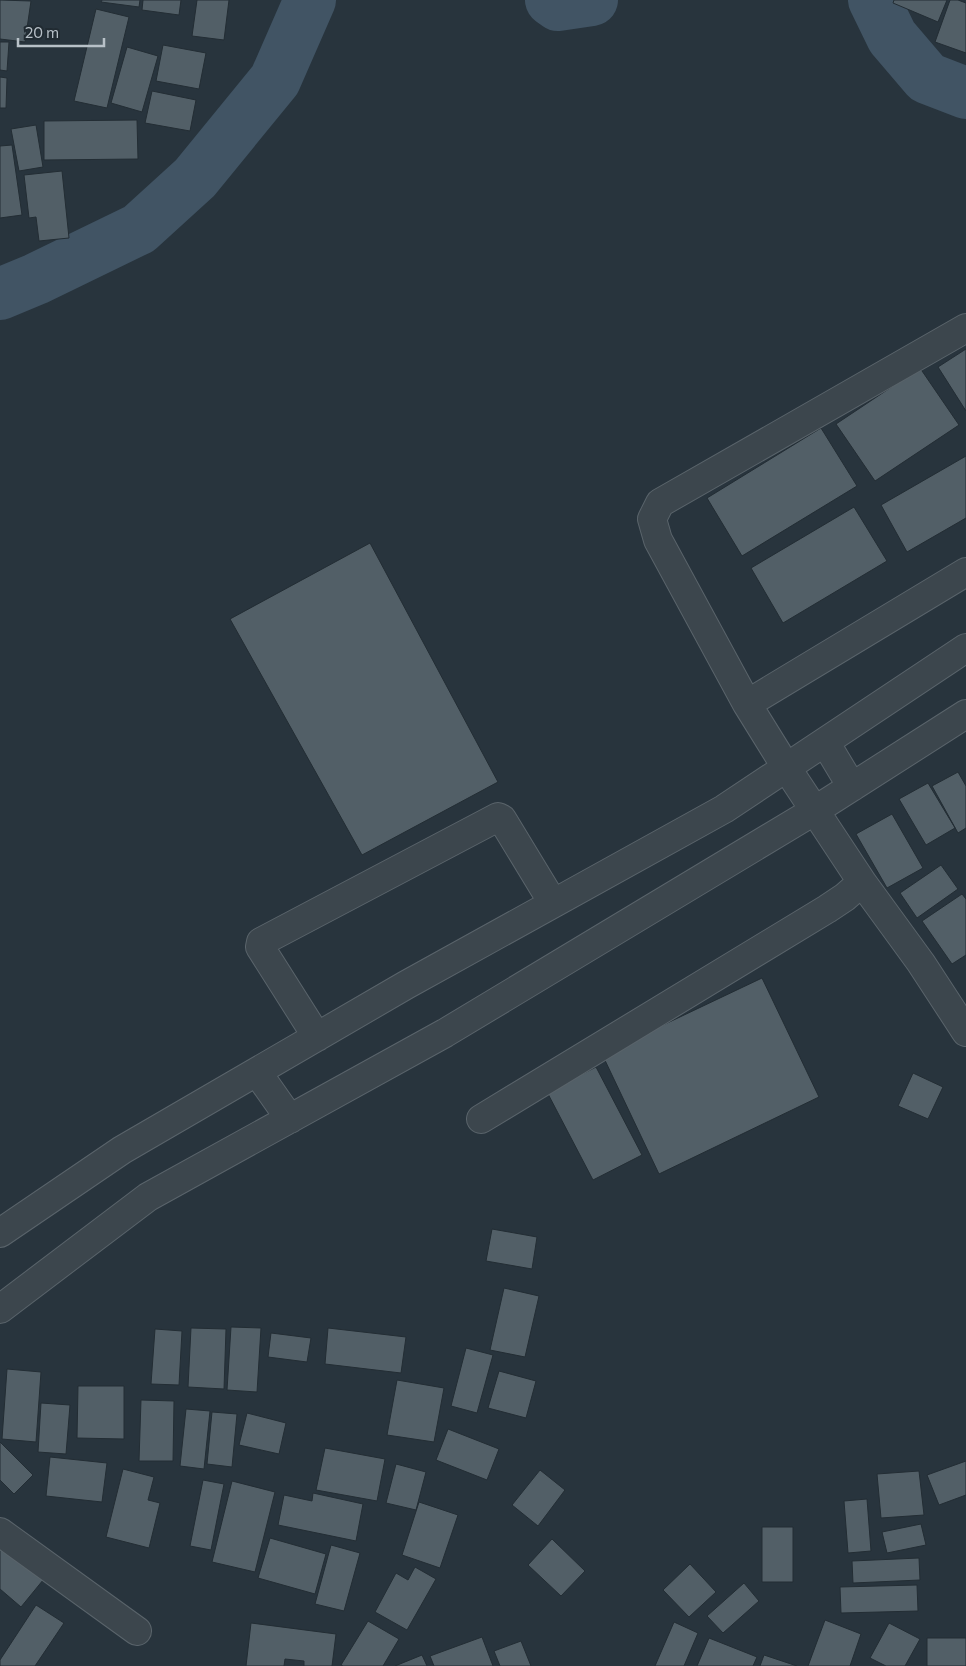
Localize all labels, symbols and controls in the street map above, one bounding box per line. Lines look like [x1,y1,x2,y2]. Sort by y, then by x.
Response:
scale bar [18,15,104,47]
text: 20 m [25,23,59,41]

